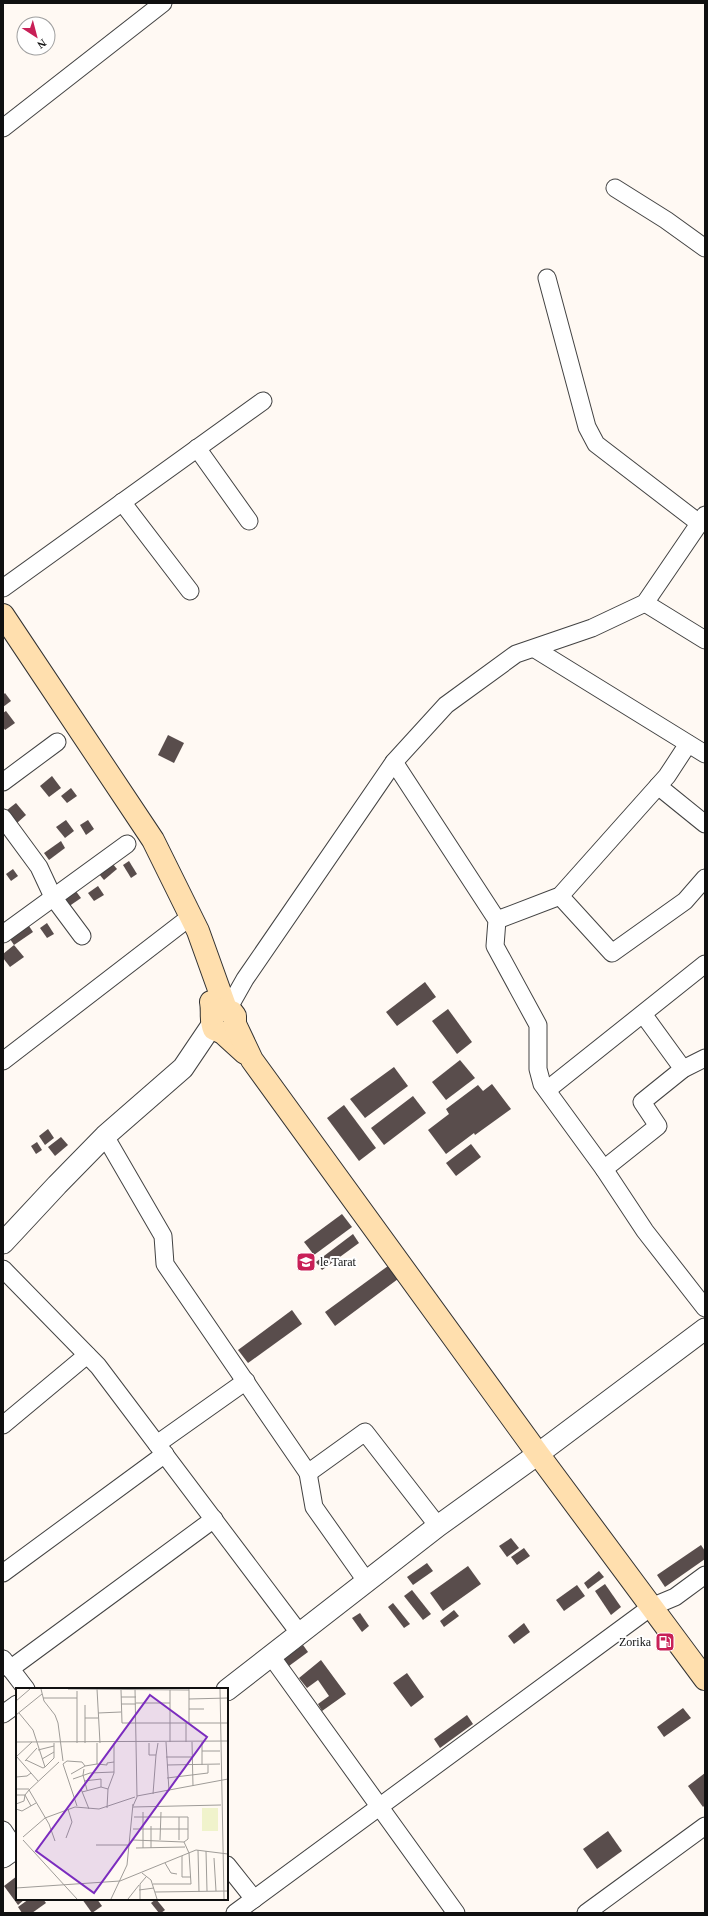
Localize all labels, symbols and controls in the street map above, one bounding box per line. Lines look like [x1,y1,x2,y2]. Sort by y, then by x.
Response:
north arrow [16,16,56,56]
text: N [35,37,49,51]
school or university icon: le Tarat [295,1251,317,1273]
place label: le Tarat [320,1255,357,1269]
fuel station icon: Zorika [654,1631,676,1653]
place label: Zorika [619,1635,652,1649]
inset map [16,1688,228,1900]

